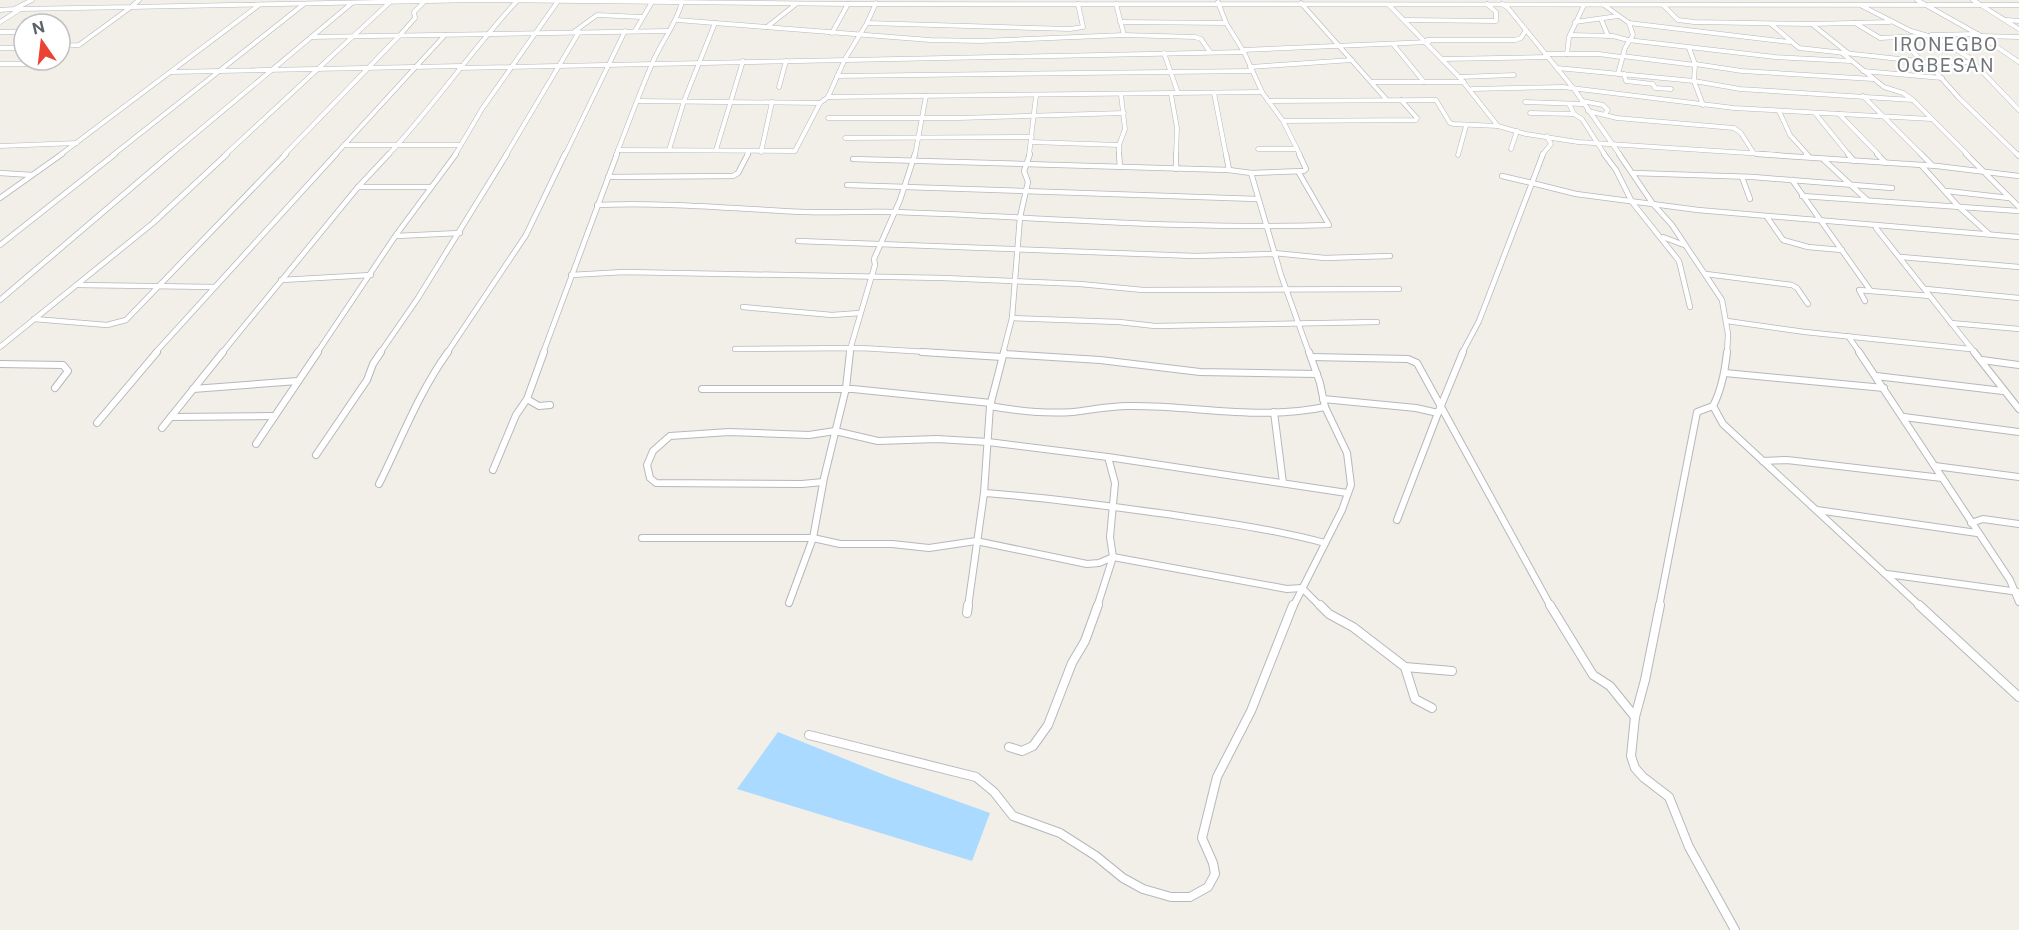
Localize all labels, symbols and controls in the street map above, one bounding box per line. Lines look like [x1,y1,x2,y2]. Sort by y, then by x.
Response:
north arrow [12,12,72,72]
text: N [30,17,47,39]
district label: IRONEGBO OGBESAN [1893,34,1999,76]

